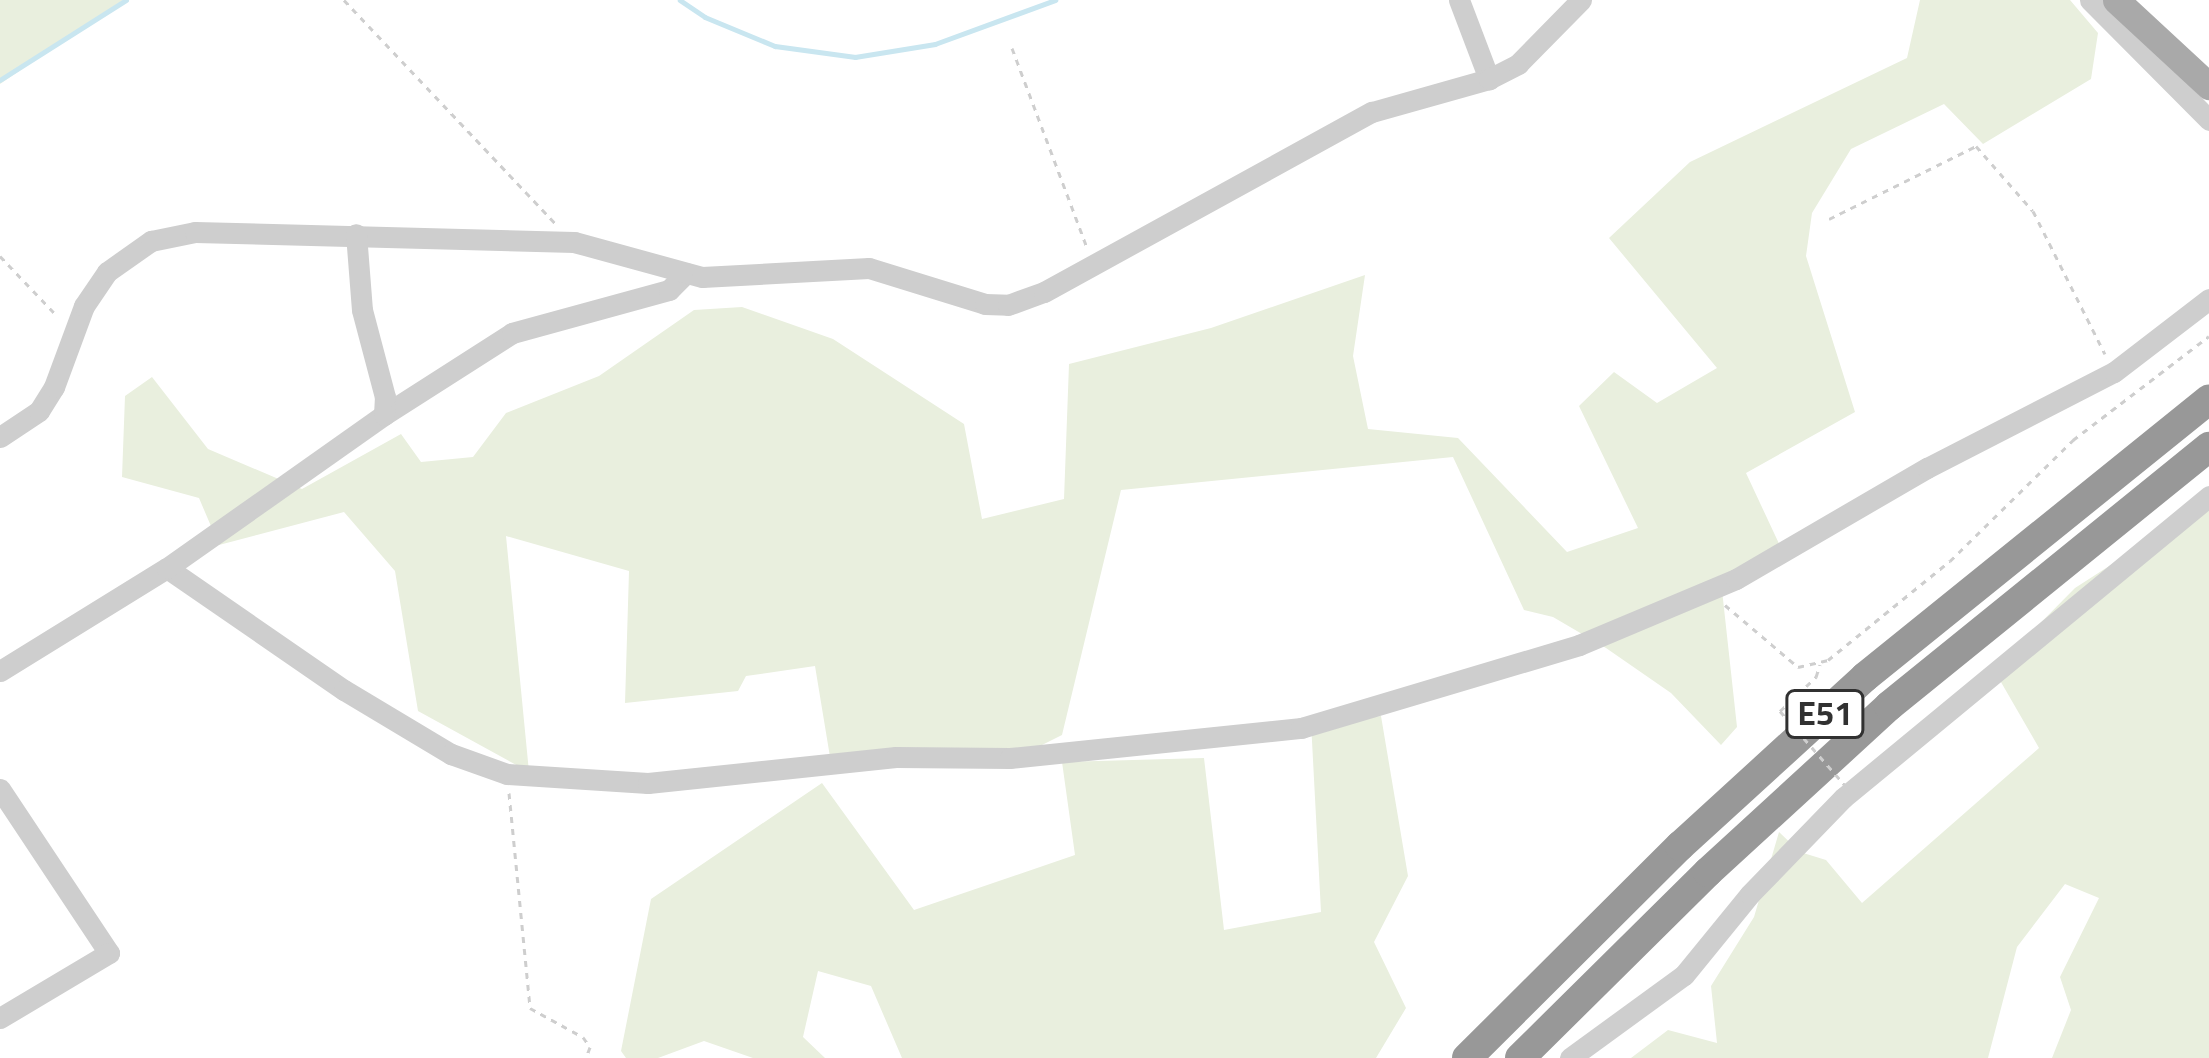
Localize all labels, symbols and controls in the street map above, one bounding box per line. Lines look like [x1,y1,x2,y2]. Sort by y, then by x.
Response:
road number: E51 [1783,687,1867,741]

